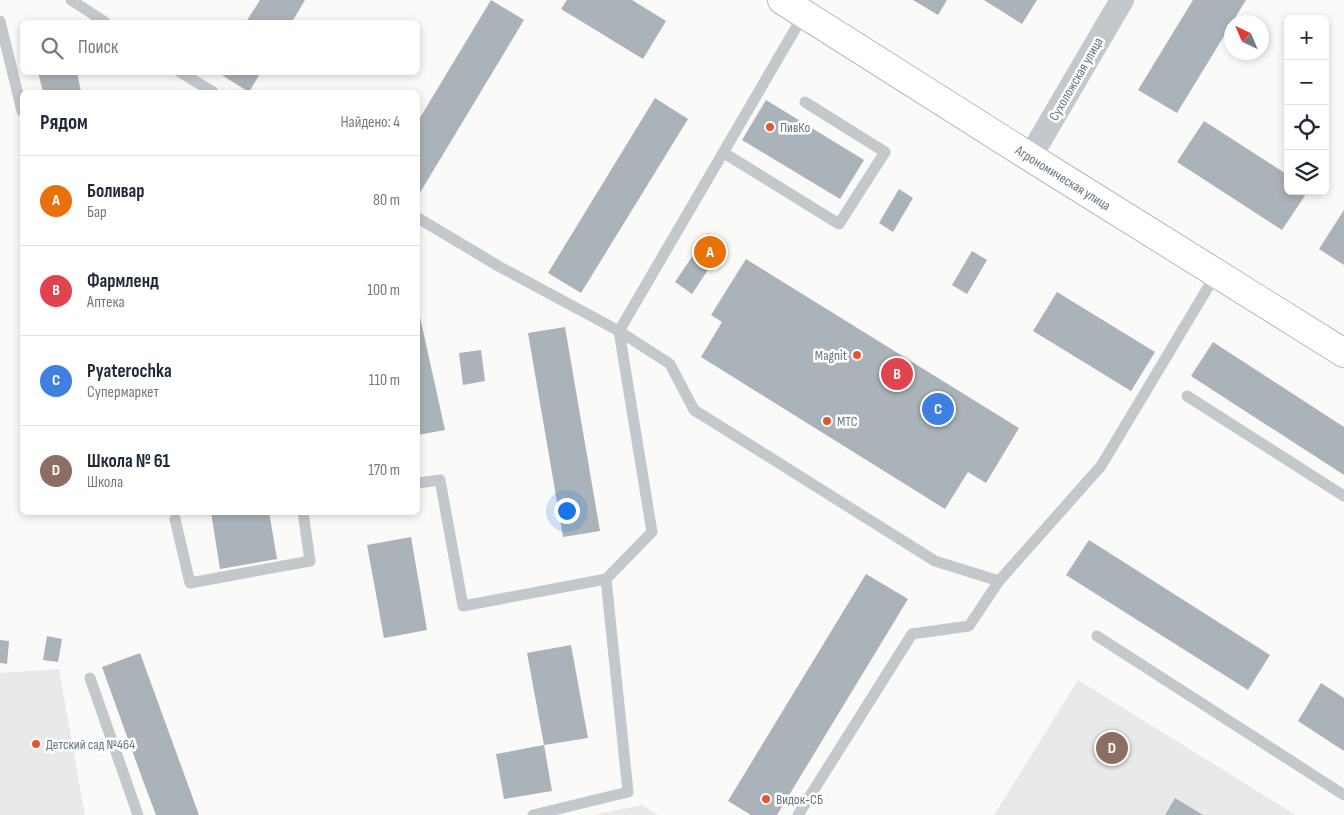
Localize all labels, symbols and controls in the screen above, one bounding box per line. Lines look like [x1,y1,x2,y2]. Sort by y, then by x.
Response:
north arrow [1224,15,1269,60]
map controls [1284,15,1329,195]
button: + [1284,15,1329,60]
search box [20,20,420,75]
icon: search [38,34,66,62]
street label: Сухоложская улица [1045,34,1107,124]
text: Поиск [78,36,118,59]
button: − [1284,60,1329,105]
button: locate [1284,105,1329,150]
text: Рядом [40,110,88,135]
text: Найдено: 4 [340,113,400,132]
place label: ПивКо [780,119,810,136]
marker: ПивКо [764,121,776,133]
street label: Агрономическая улица [1011,141,1114,214]
button: layers [1284,150,1329,195]
text: Боливар [87,180,144,203]
text: A [52,191,60,210]
text: 80 m [373,191,400,210]
text: Бар [87,203,107,222]
pin: A [694,233,726,271]
text: Фармленд [87,270,159,293]
text: B [52,281,60,300]
text: 100 m [367,281,400,300]
text: Аптека [87,293,125,312]
place label: Magnit [815,347,847,364]
marker: Magnit [851,349,863,361]
pin: B [881,355,913,393]
text: Pyaterochka [87,360,172,383]
text: C [52,371,60,390]
text: 110 m [369,371,400,390]
text: Супермаркет [87,383,159,402]
pin: C [922,390,954,428]
place label: МТС [837,413,858,430]
marker: МТС [821,415,833,427]
text: Школа № 61 [87,450,170,473]
text: D [52,461,60,480]
text: 170 m [368,461,400,480]
text: Школа [87,473,123,492]
your location [554,498,580,524]
pin: D [1096,729,1128,767]
place label: Детский сад №464 [46,736,135,753]
marker: Детский сад №464 [30,738,42,750]
place label: Видок-СБ [776,791,823,808]
marker: Видок-СБ [760,793,772,805]

